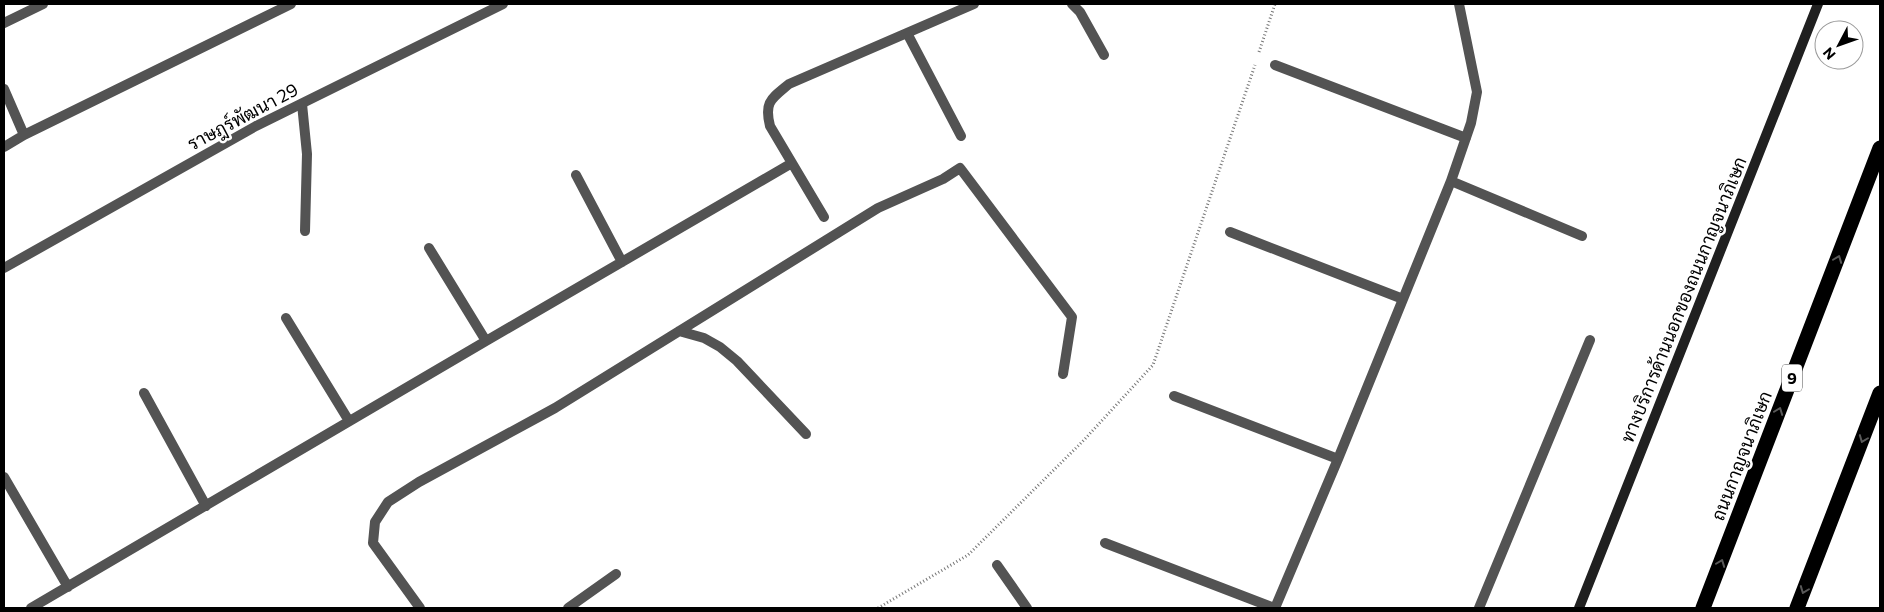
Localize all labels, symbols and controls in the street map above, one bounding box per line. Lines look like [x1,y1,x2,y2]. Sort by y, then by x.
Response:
north arrow [1814,20,1864,70]
text: N [1819,44,1839,63]
street label: ราษฎร์พัฒนา 29 [183,77,302,156]
street label: ทางบริการด้านนอกของถนนกาญจนาภิเษก [1615,153,1752,446]
one-way arrow [1832,256,1842,264]
road number: 9 [1782,364,1802,392]
street label: ถนนกาญจนาภิเษก [1706,388,1777,524]
one-way arrow [1773,407,1783,416]
one-way arrow [1859,434,1869,442]
one-way arrow [1715,559,1725,568]
one-way arrow [1800,585,1811,594]

